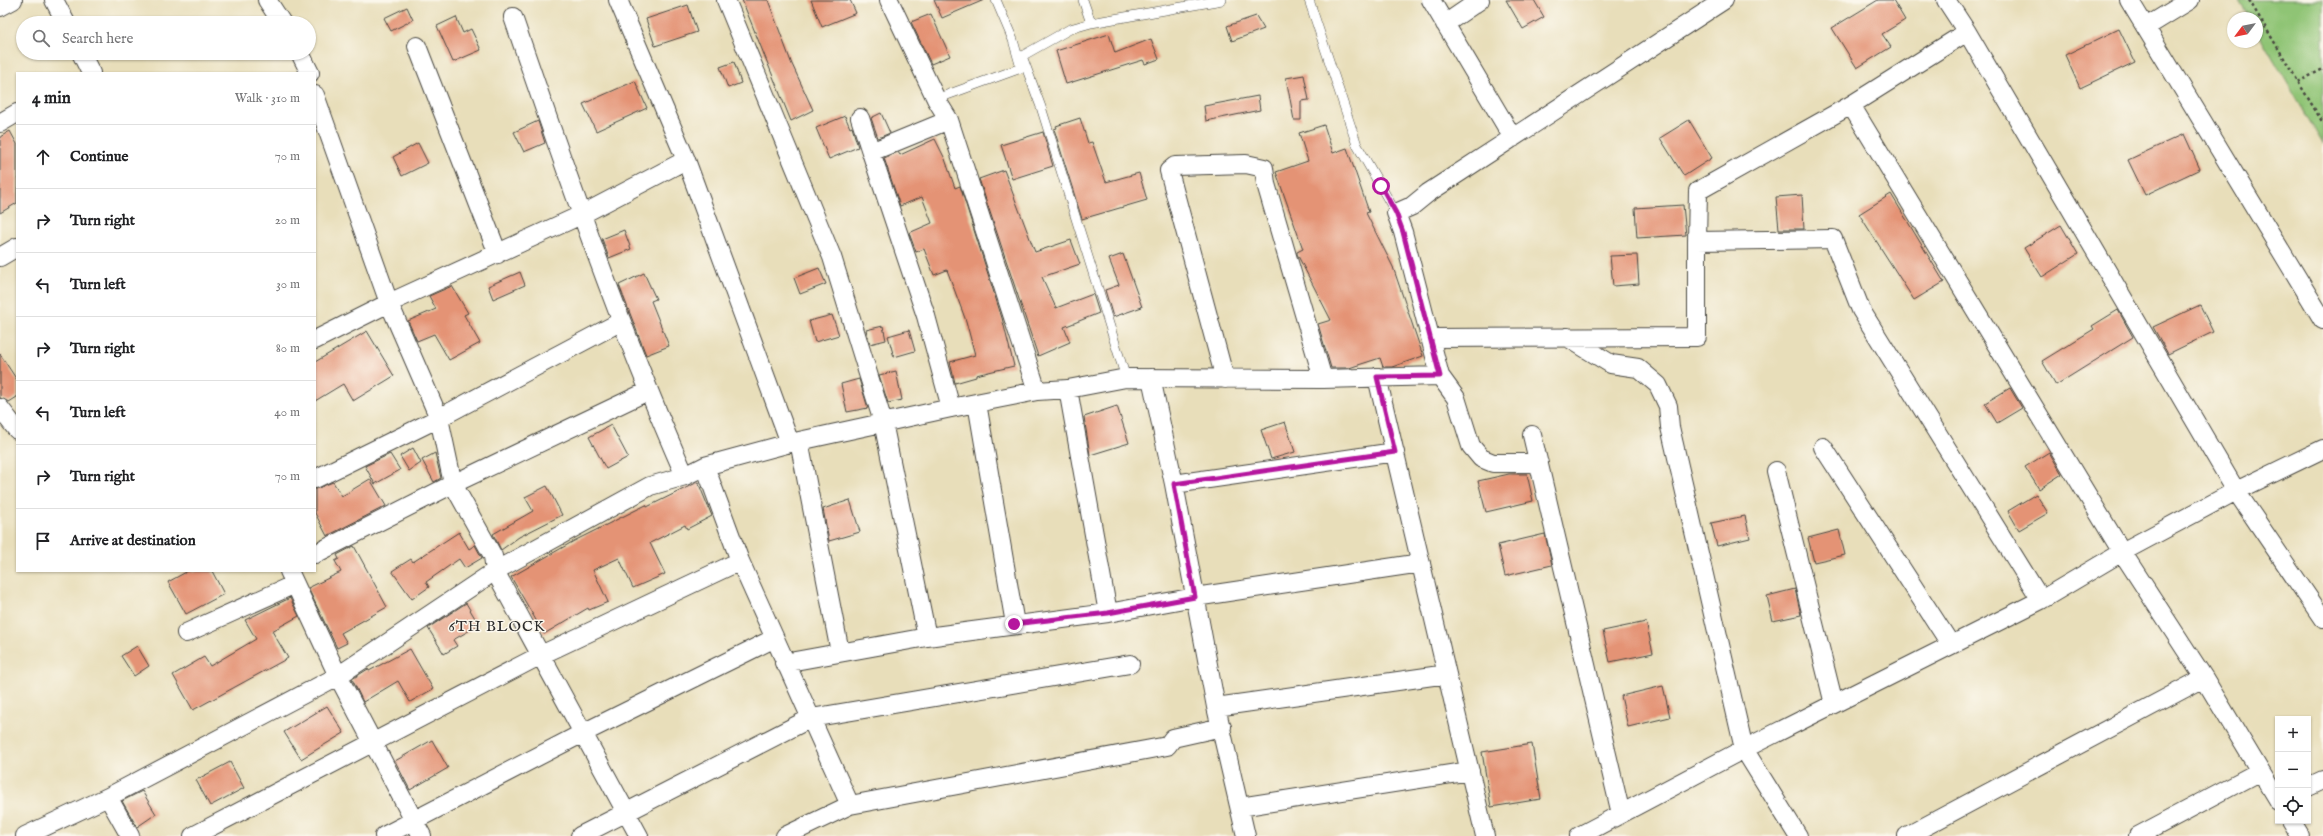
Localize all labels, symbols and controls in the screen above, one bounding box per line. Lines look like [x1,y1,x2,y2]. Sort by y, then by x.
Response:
north arrow [2227,12,2263,48]
search box [16,16,316,60]
icon: search [30,27,52,49]
text: Search here [62,29,133,48]
text: 4 min [32,88,71,109]
text: Walk · 310 m [235,90,300,107]
icon: ahead [32,146,54,168]
text: Continue [70,147,128,166]
text: 70 m [275,148,300,165]
route start [1372,177,1390,195]
icon: right [32,210,54,232]
text: Turn right [70,211,135,230]
text: 20 m [275,212,300,229]
icon: left [32,274,54,296]
text: Turn left [70,275,126,294]
text: 30 m [276,276,300,293]
icon: right [32,338,54,360]
text: Turn right [70,339,135,358]
text: 80 m [276,340,300,357]
icon: left [32,402,54,424]
text: Turn left [70,403,126,422]
text: 40 m [274,404,300,421]
icon: right [32,466,54,488]
text: Turn right [70,467,135,486]
text: 70 m [275,468,300,485]
icon: arrive [32,530,54,552]
text: Arrive at destination [70,531,196,550]
route end [1005,615,1023,633]
district label: 6TH BLOCK [449,617,546,636]
map controls [2275,716,2311,824]
button: + [2275,716,2311,752]
button: − [2275,752,2311,788]
button: locate [2275,788,2311,824]

